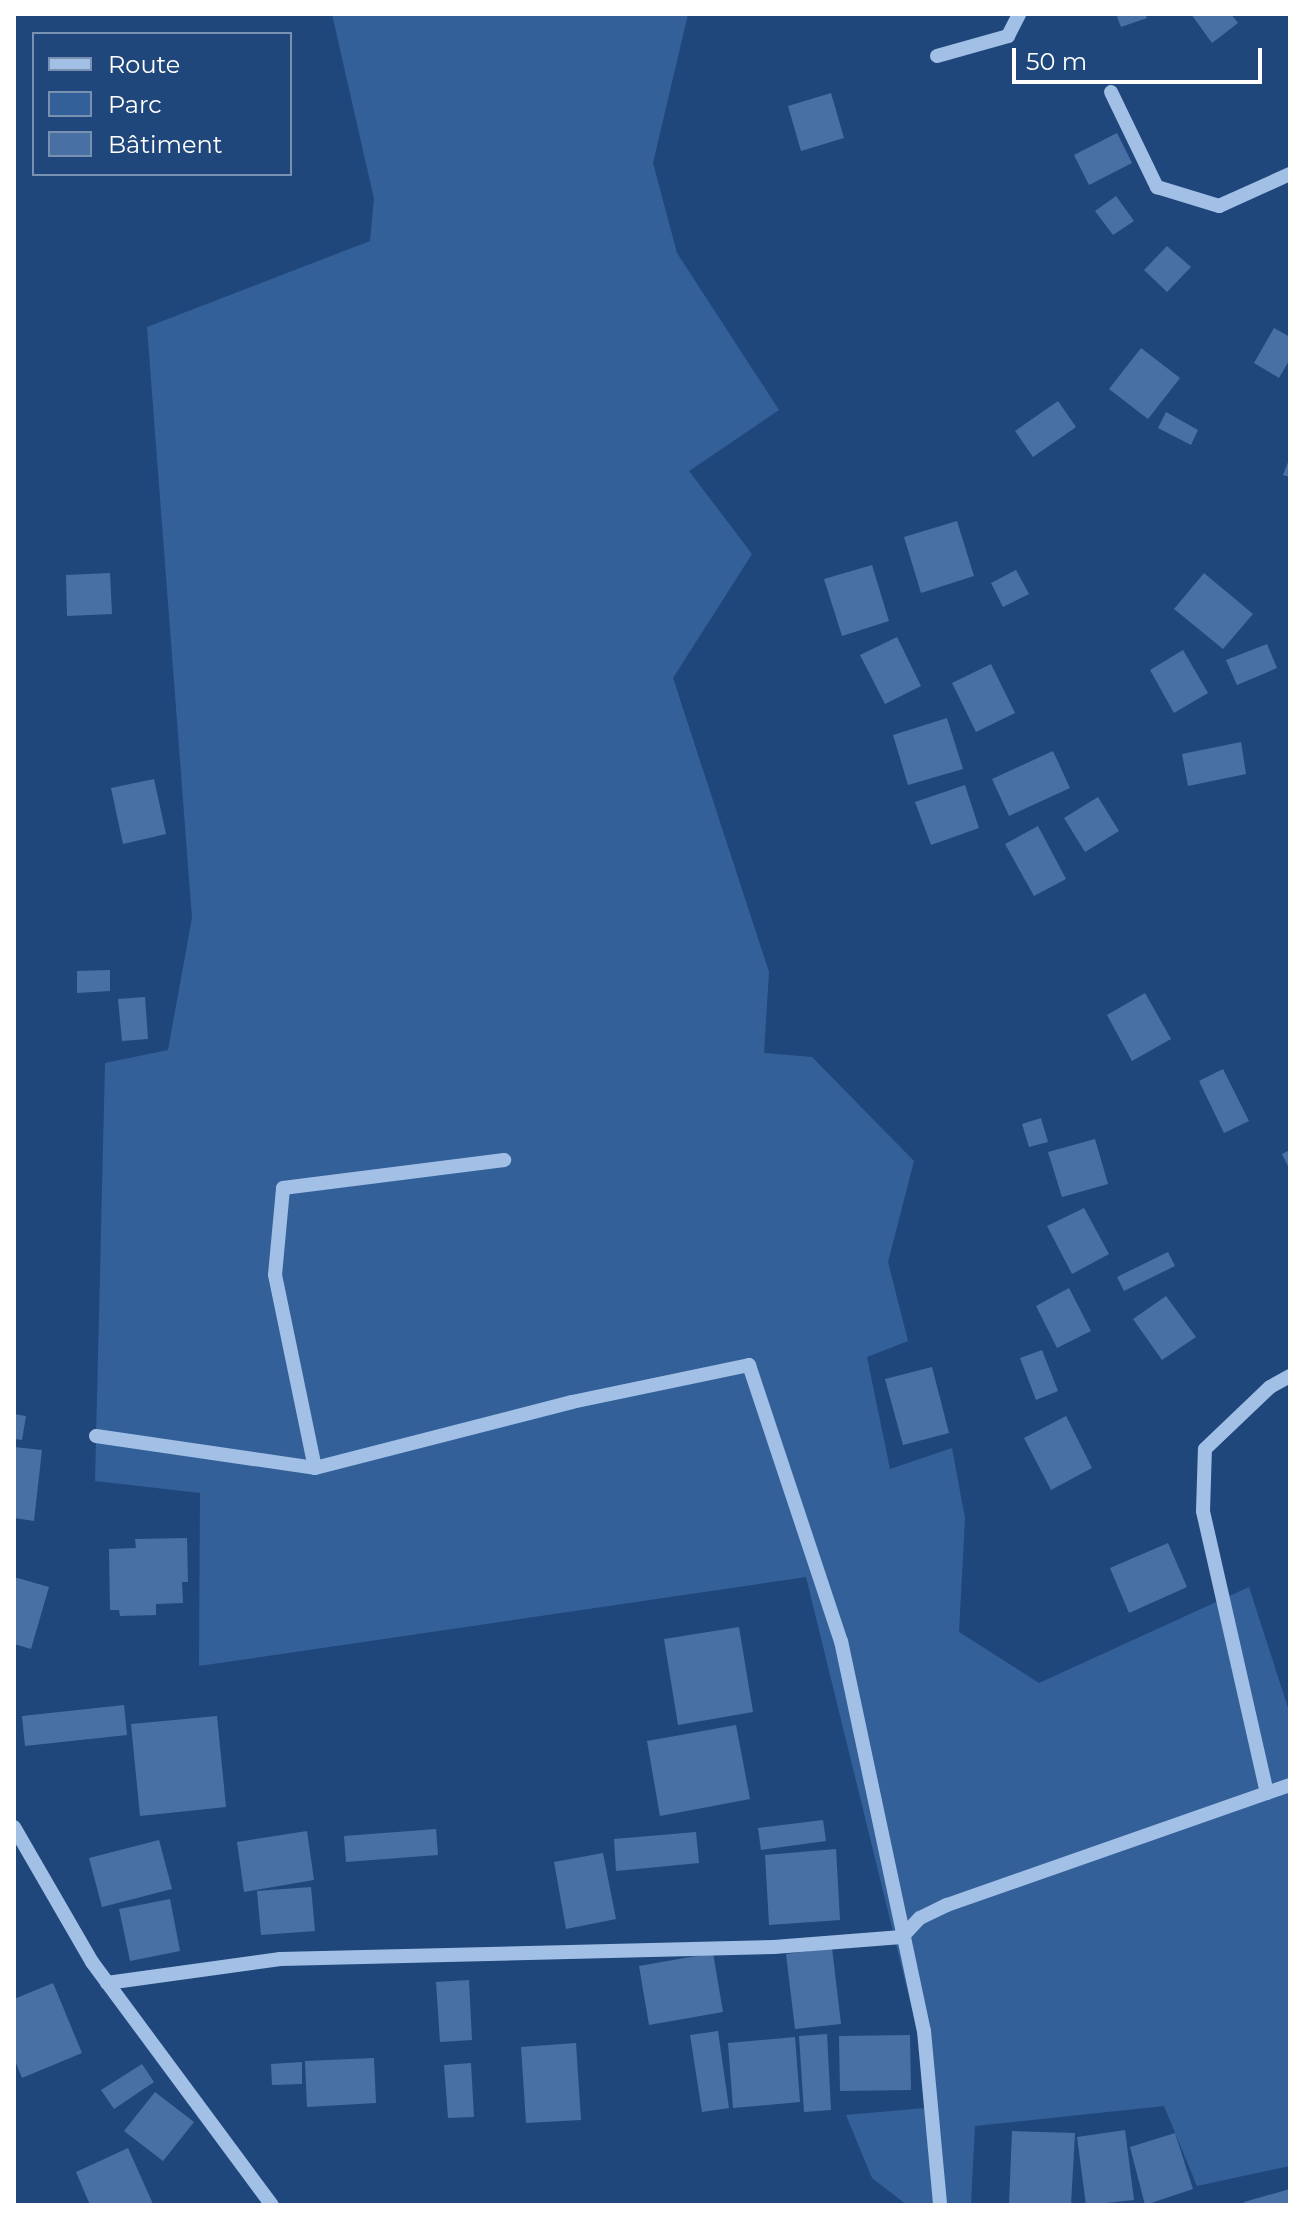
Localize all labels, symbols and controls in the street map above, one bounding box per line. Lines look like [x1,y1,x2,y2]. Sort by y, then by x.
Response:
legend [32,32,292,176]
scale bar [1016,32,1266,82]
text: 50 m [1026,47,1087,76]
text: Route [108,50,180,79]
text: Parc [108,90,162,119]
text: Bâtiment [108,130,222,159]

